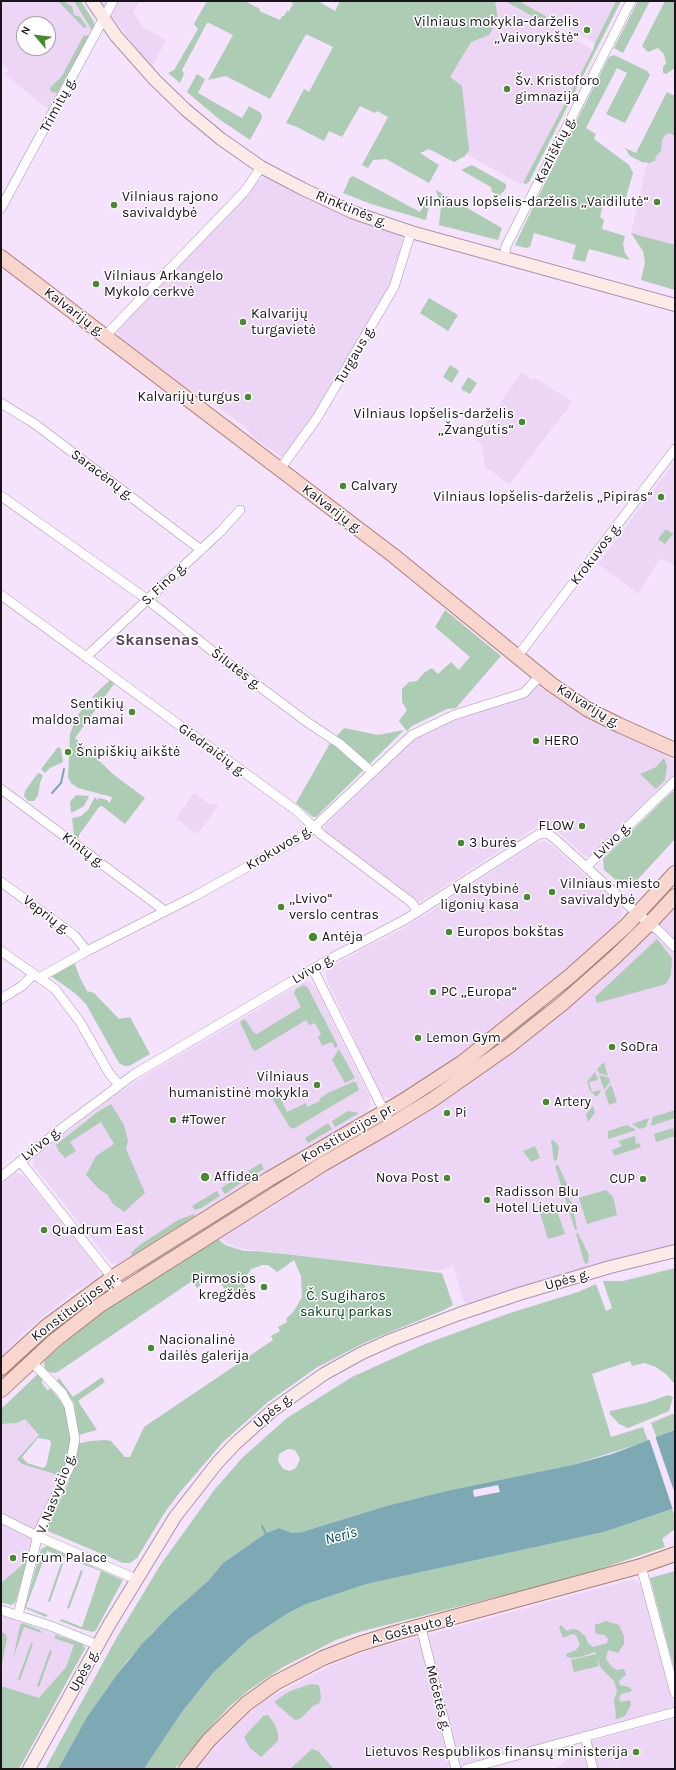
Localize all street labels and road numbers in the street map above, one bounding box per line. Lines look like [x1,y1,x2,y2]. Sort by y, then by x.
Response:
street label: Trimitų g. [37,75,79,135]
street label: Kazliškių g. [531,114,579,186]
street label: Rinktinės g. [313,187,389,231]
street label: Kalvarijų g. [41,284,107,340]
street label: Turgaus g. [332,323,378,387]
street label: Saracėnų g. [67,446,137,504]
street label: Kalvarijų g. [299,481,365,537]
street label: Krokuvos g. [567,520,625,588]
street label: S. Fino g. [138,559,190,609]
street label: Šilutės g. [208,645,264,693]
street label: Kalvarijų g. [553,681,623,731]
street label: Giedraičių g. [175,720,249,780]
street label: Lvivo g. [590,819,634,863]
street label: Krokuvos g. [243,822,315,874]
street label: Kintų g. [59,829,107,871]
street label: Veprių g. [19,892,73,938]
street label: Lvivo g. [289,950,337,988]
street label: Konstitucijos pr. [298,1099,398,1167]
street label: Lvivo g. [18,1123,64,1165]
street label: Upės g. [543,1266,591,1294]
street label: Konstitucijos pr. [28,1269,122,1345]
street label: Upės g. [250,1390,296,1432]
street label: V. Nasvyčio g. [33,1451,79,1537]
street label: A. Goštauto g. [369,1610,457,1648]
street label: Upės g. [66,1647,102,1695]
street label: Mečetės g. [422,1663,454,1733]

